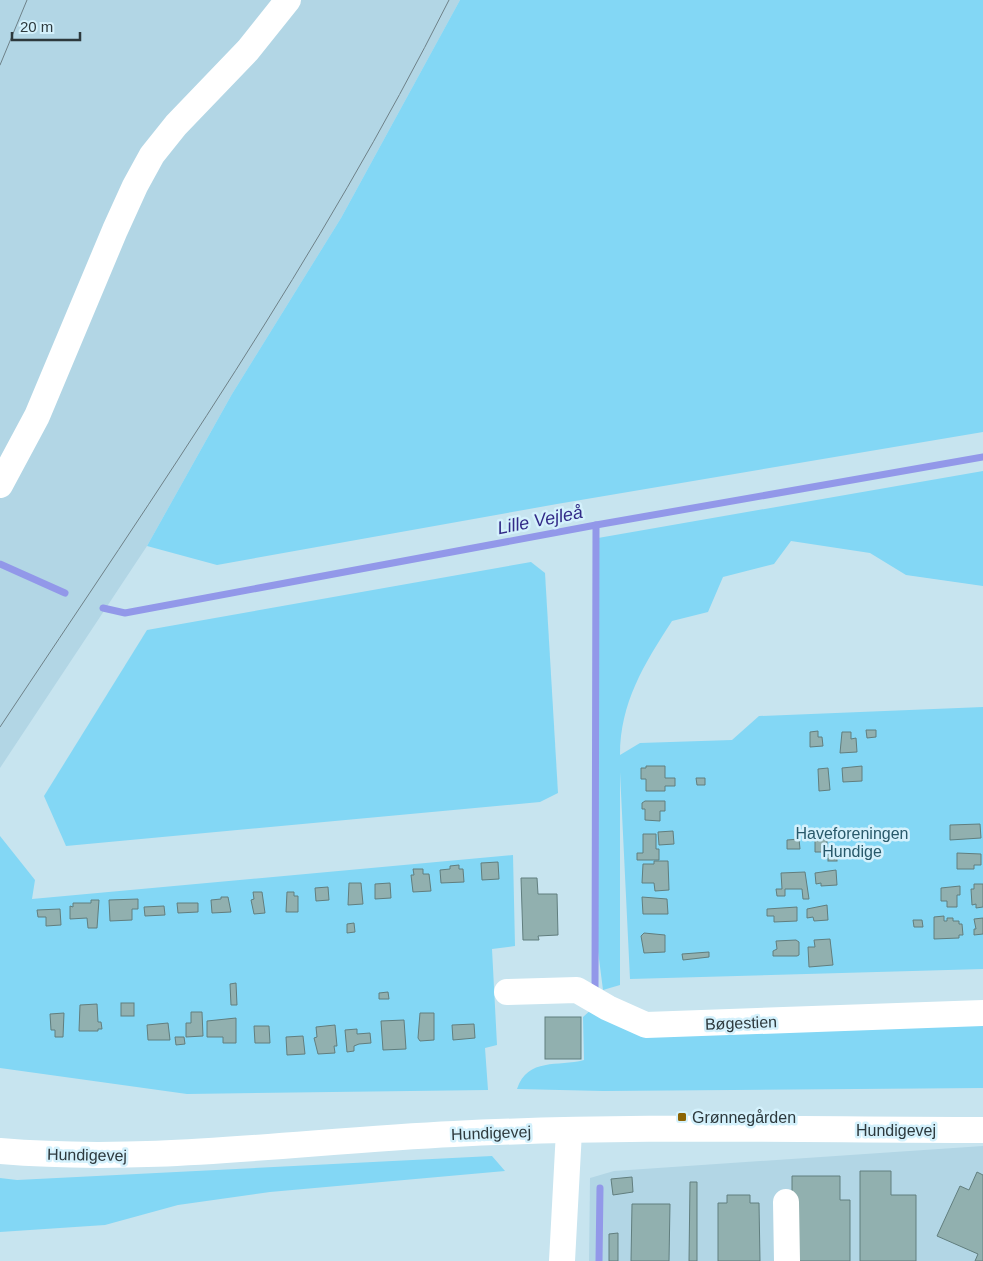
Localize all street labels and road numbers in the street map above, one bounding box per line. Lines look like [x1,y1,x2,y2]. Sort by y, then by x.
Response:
street label: Bøgestien [705,1013,777,1033]
street label: Hundigevej [856,1122,936,1139]
street label: Hundigevej [451,1123,531,1143]
street label: Hundigevej [47,1146,127,1164]

